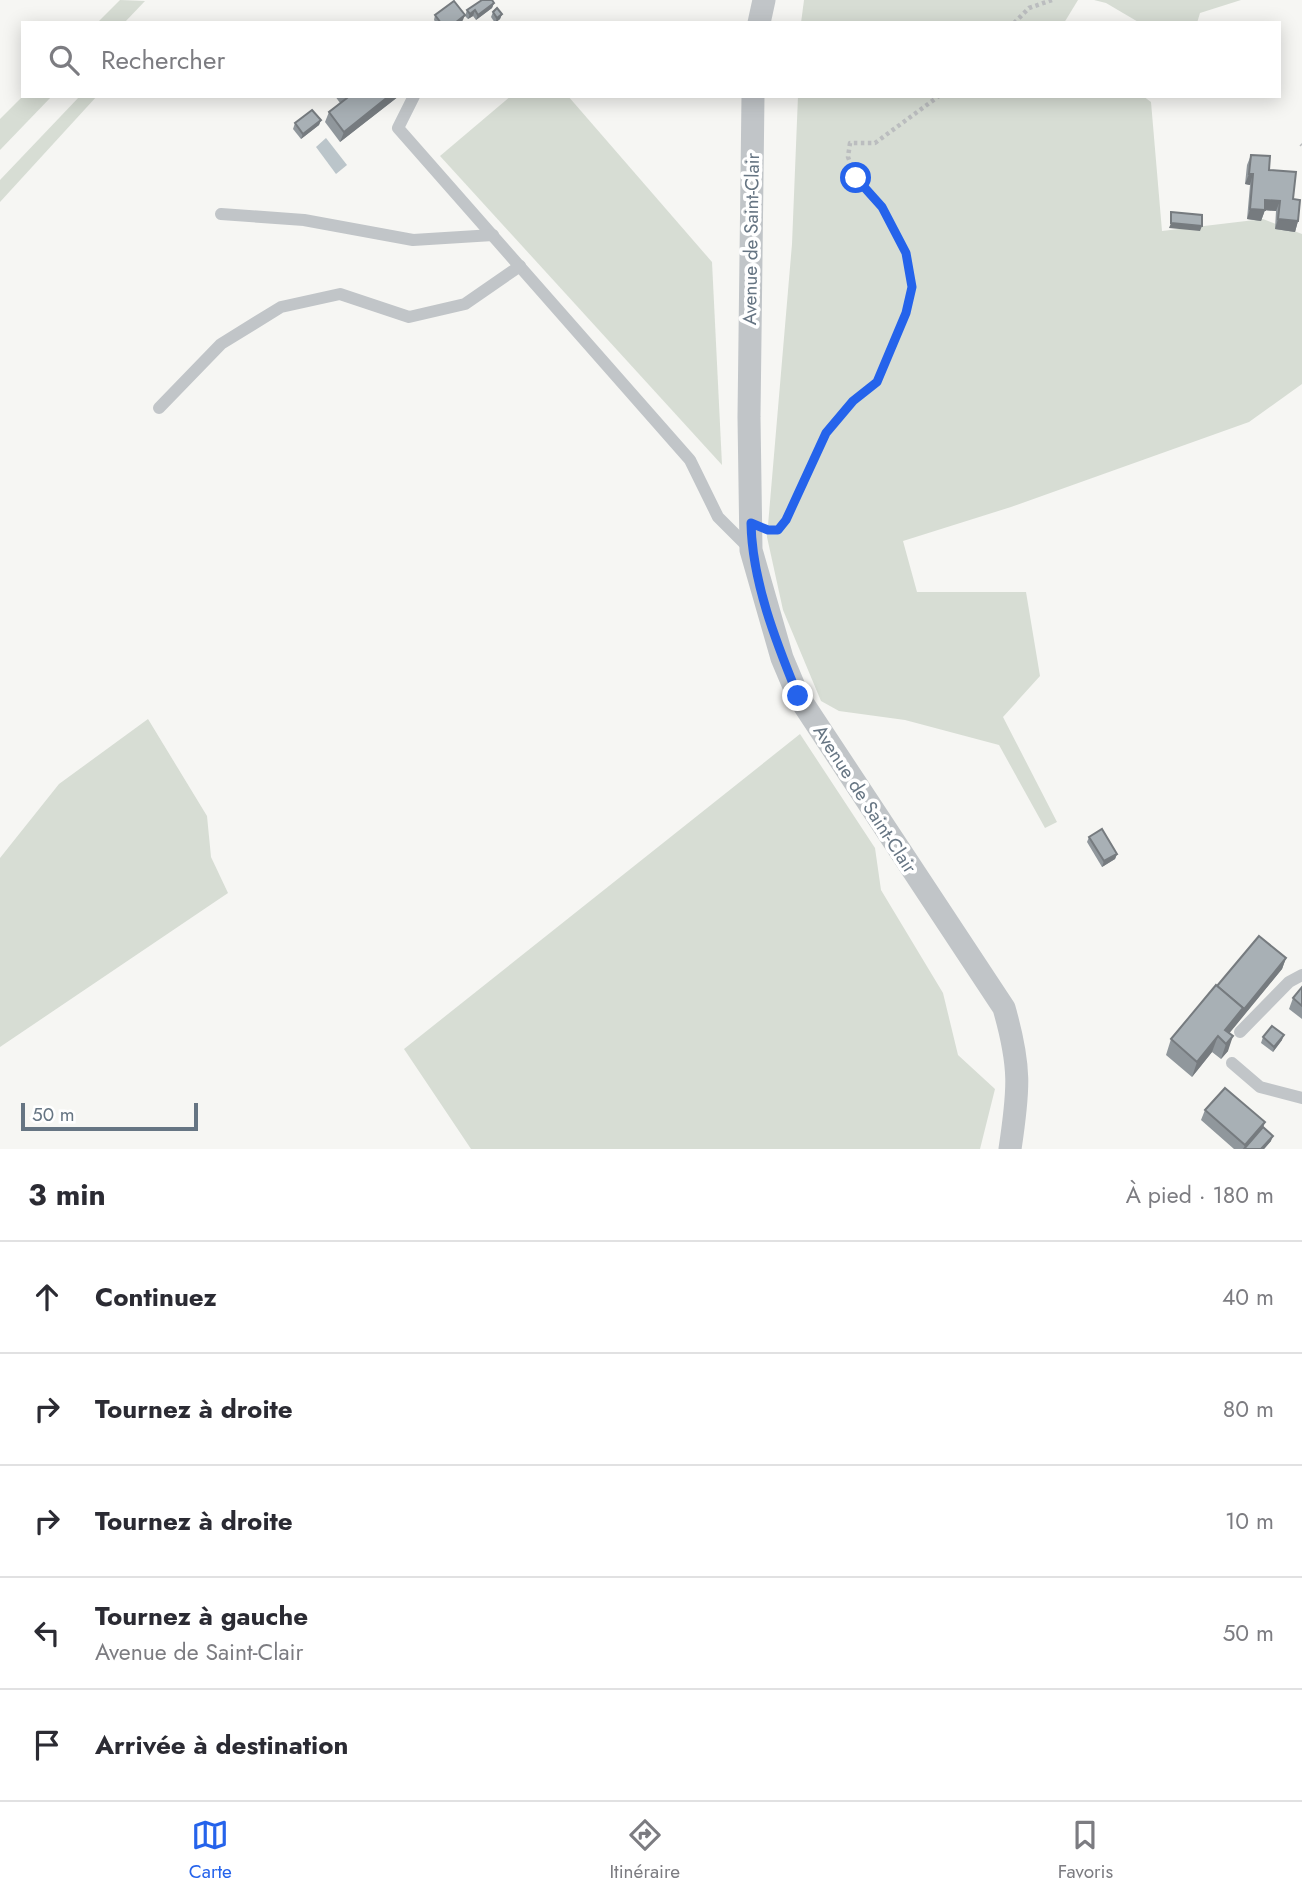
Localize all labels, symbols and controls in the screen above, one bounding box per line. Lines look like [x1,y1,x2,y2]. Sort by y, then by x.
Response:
search box [21,21,1281,98]
icon: search [45,41,83,79]
text: Rechercher [101,41,225,79]
street label: Avenue de Saint-Clair [736,152,766,325]
route start [840,162,871,193]
route end [782,680,813,711]
street label: Avenue de Saint-Clair [807,719,923,879]
scale bar [21,1100,198,1132]
text: 50 m [32,1101,75,1128]
text: 3 min [28,1173,106,1216]
text: À pied · 180 m [1126,1178,1274,1212]
icon: ahead [28,1278,66,1316]
text: Continuez [95,1278,217,1316]
text: 40 m [1222,1280,1274,1314]
icon: right [28,1390,66,1428]
text: Tournez à droite [95,1390,293,1428]
text: 80 m [1223,1392,1274,1426]
icon: right [28,1502,66,1540]
text: Tournez à droite [95,1502,293,1540]
text: 10 m [1225,1504,1274,1538]
text: Tournez à gauche [95,1597,308,1635]
icon: left [28,1614,66,1652]
text: 50 m [1222,1616,1274,1650]
text: Avenue de Saint-Clair [95,1635,303,1669]
icon: arrive [28,1726,66,1764]
text: Arrivée à destination [95,1726,348,1764]
tab: Carte [189,1816,232,1885]
tab: Itinéraire [609,1816,680,1885]
tab: Favoris [1058,1816,1113,1885]

